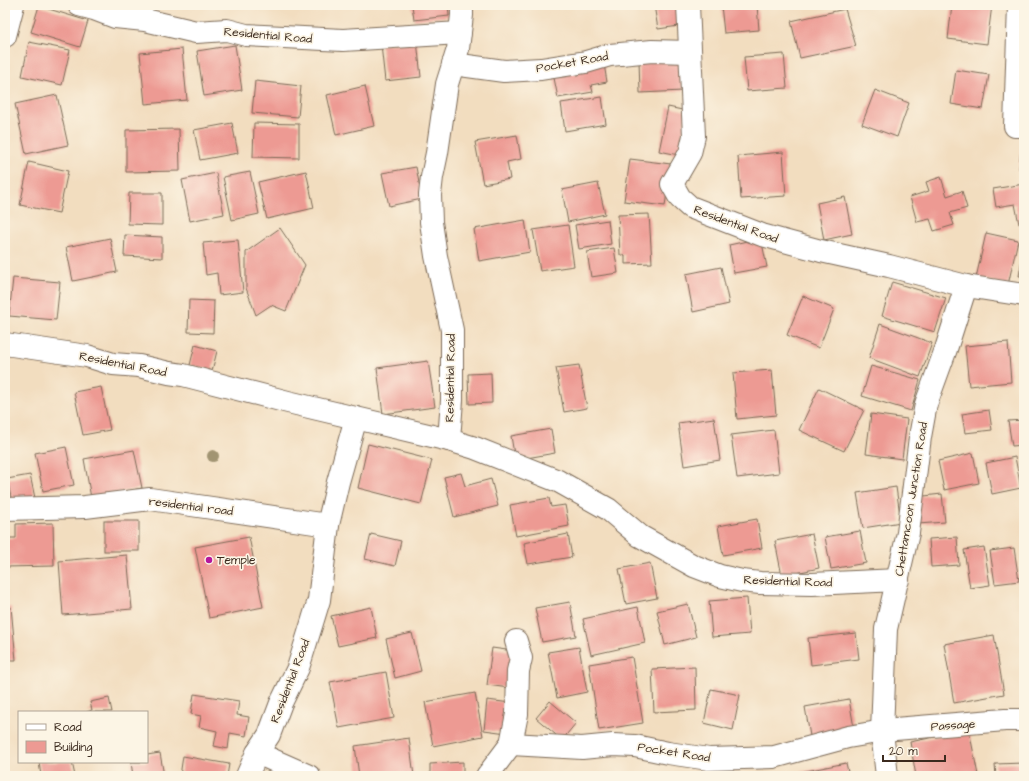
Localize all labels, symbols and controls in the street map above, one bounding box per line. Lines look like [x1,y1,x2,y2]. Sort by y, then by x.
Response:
street label: Residential Road [223,23,313,48]
street label: Pocket Road [535,48,610,77]
street label: Residential Road [691,201,780,248]
street label: Residential Road [441,334,460,422]
street label: Residential Road [78,348,168,381]
street label: Chettamcoon Junction Road [891,421,932,577]
street label: residential road [148,493,234,520]
place label: Temple [217,552,256,569]
marker: Temple [204,555,214,565]
street label: Residential Road [743,571,833,592]
street label: Residential Road [267,637,314,726]
legend [18,711,148,763]
street label: Passage [930,715,976,737]
text: Road [54,719,82,736]
scale bar [883,737,945,763]
street label: Pocket Road [637,738,711,767]
text: Building [54,739,92,757]
text: 20 m [889,743,918,760]

